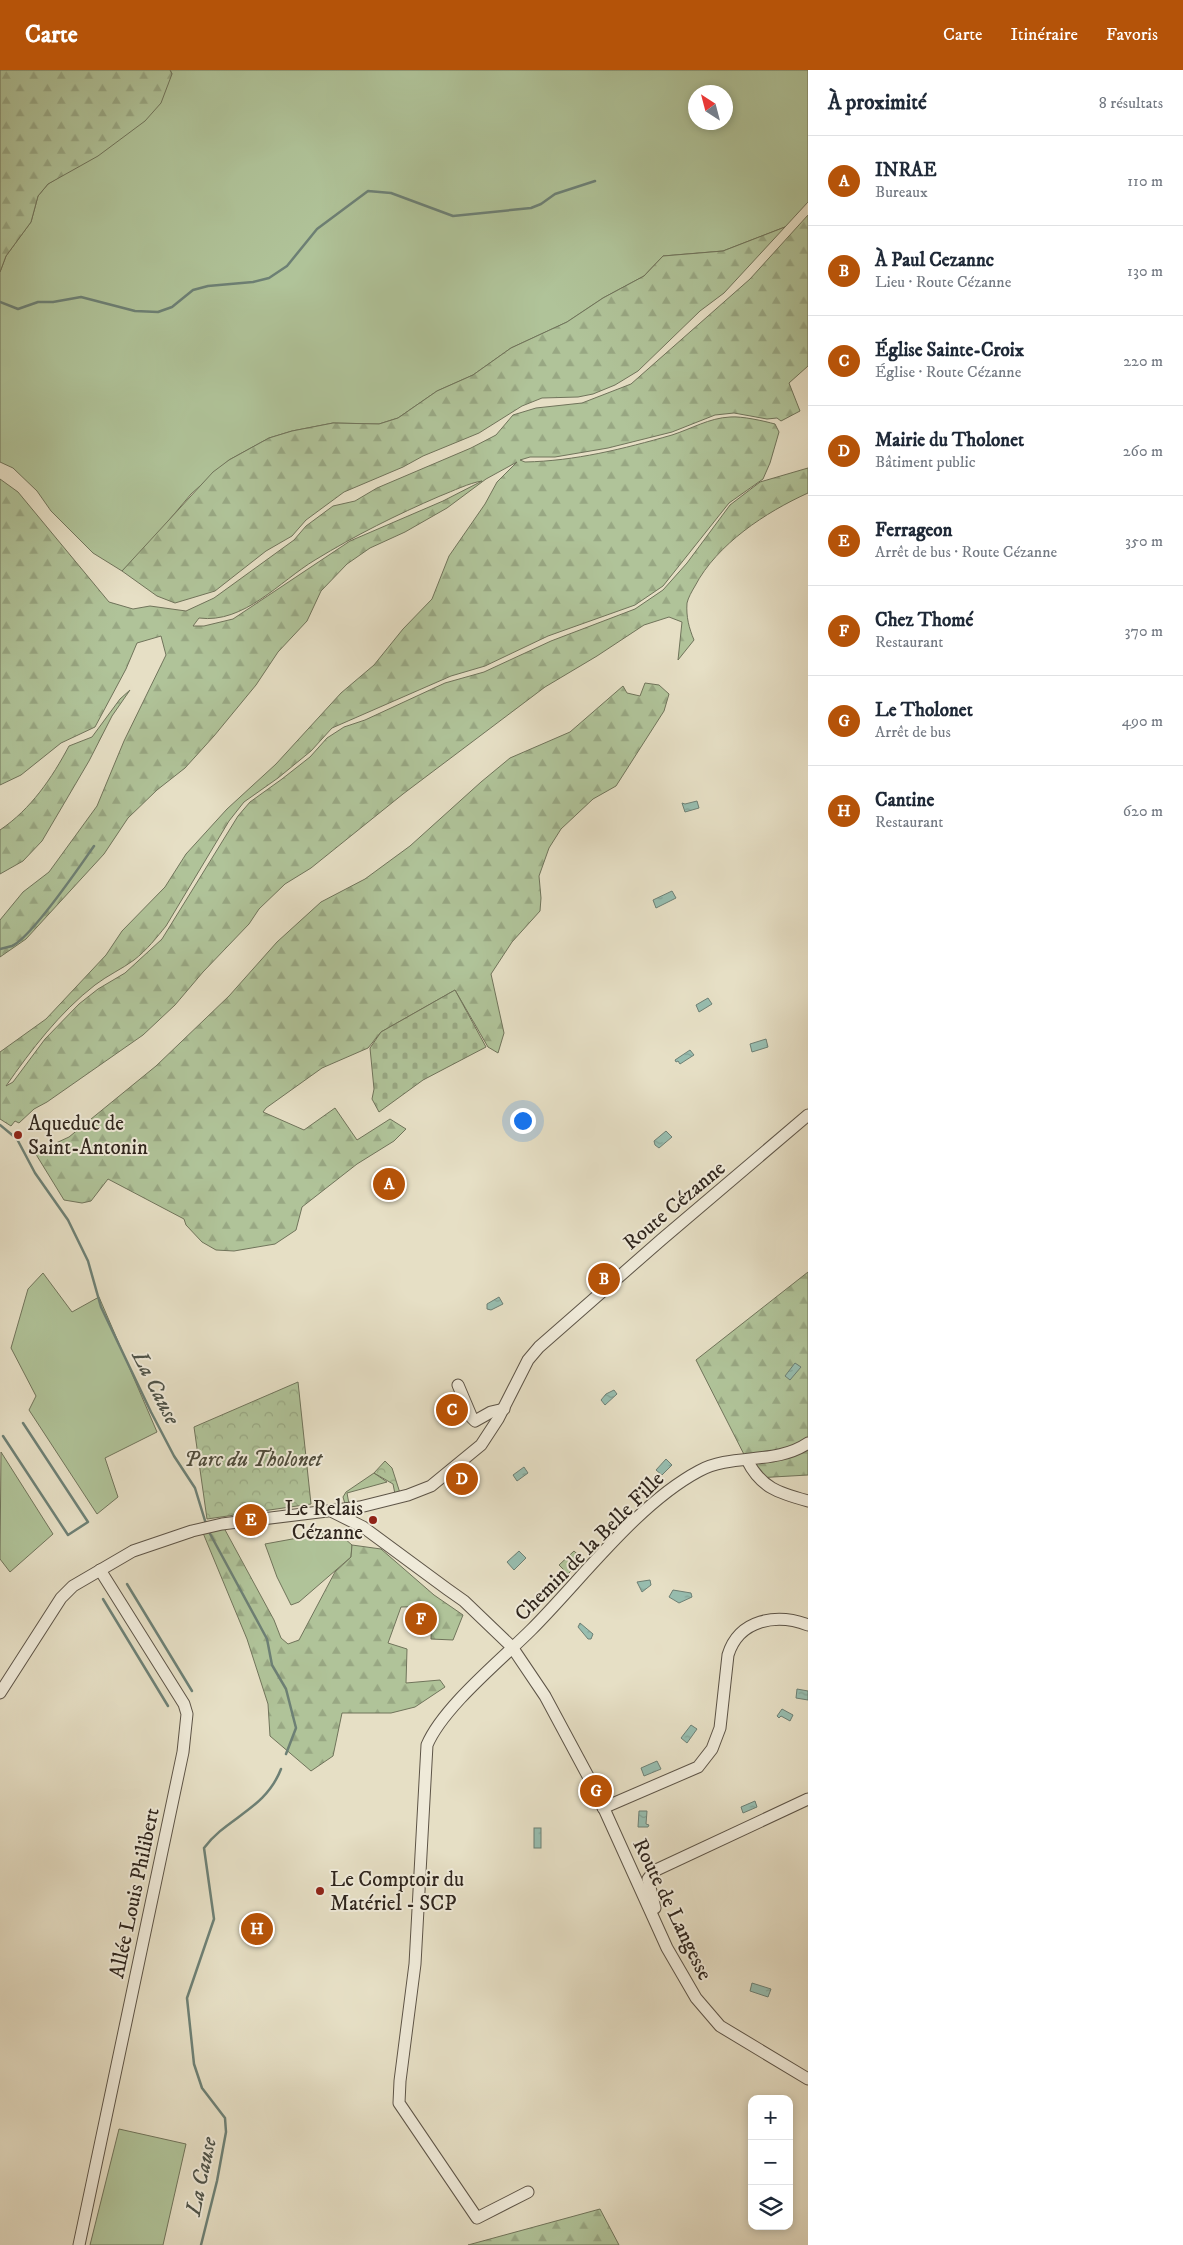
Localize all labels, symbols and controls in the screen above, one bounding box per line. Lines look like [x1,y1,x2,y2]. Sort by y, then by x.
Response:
text: Carte [25,20,78,50]
text: Carte [943,24,983,46]
text: Itinéraire [1011,24,1078,46]
text: Favoris [1106,24,1158,46]
north arrow [688,85,733,130]
text: À proximité [828,90,927,116]
text: 8 résultats [1099,93,1163,113]
text: INRAE [875,159,937,182]
text: A [839,171,849,191]
text: 110 m [1127,171,1163,191]
text: Bureaux [875,182,928,202]
text: À Paul Cezannc [875,249,994,272]
text: B [839,261,849,281]
text: 130 m [1127,261,1163,281]
text: Lieu · Route Cézanne [875,272,1011,292]
text: Église Sainte-Croix [875,339,1024,362]
text: C [839,351,849,371]
text: 220 m [1123,351,1163,371]
text: Église · Route Cézanne [875,362,1021,382]
text: Mairie du Tholonet [875,429,1024,452]
text: D [838,441,850,461]
text: 260 m [1123,441,1163,461]
text: Bâtiment public [875,452,976,472]
text: Ferrageon [875,519,953,542]
text: E [838,531,850,551]
text: 350 m [1125,531,1163,551]
text: Arrêt de bus · Route Cézanne [875,542,1057,562]
text: Chez Thomé [875,609,973,632]
text: F [839,621,849,641]
text: 370 m [1125,621,1163,641]
text: Restaurant [875,632,943,652]
text: Le Tholonet [875,699,973,722]
text: G [838,711,850,731]
text: 490 m [1122,711,1163,731]
text: Arrêt de bus [875,722,951,742]
text: Cantine [875,789,934,812]
text: H [837,801,851,821]
text: 620 m [1123,801,1163,821]
text: Restaurant [875,812,943,832]
your location [510,1108,536,1134]
place label: Aqueduc de Saint-Antonin [28,1111,148,1161]
marker: Aqueduc de Saint-Antonin [12,1129,24,1141]
street label: Route Cézanne [618,1155,731,1256]
pin: A [373,1165,405,1203]
pin: B [588,1260,620,1298]
water label: La Cause [125,1344,186,1430]
pin: C [436,1391,468,1429]
park label: Parc du Tholonet [184,1447,324,1473]
pin: D [446,1460,478,1498]
street label: Chemin de la Belle Fille [509,1466,670,1627]
place label: Le Relais Cézanne [284,1496,363,1546]
pin: E [235,1501,267,1539]
marker: Le Relais Cézanne [367,1514,379,1526]
pin: F [405,1600,437,1638]
pin: G [580,1772,612,1810]
street label: Allée Louis Philibert [104,1805,166,1981]
street label: Route de Langesse [627,1834,718,1985]
place label: Le Comptoir du Matériel - SCP [330,1867,464,1917]
marker: Le Comptoir du Matériel - SCP [314,1885,326,1897]
pin: H [241,1910,273,1948]
map controls [748,2095,793,2230]
button: + [748,2095,793,2140]
water label: La Cause [180,2134,223,2220]
button: − [748,2140,793,2185]
button: layers [748,2185,793,2230]

